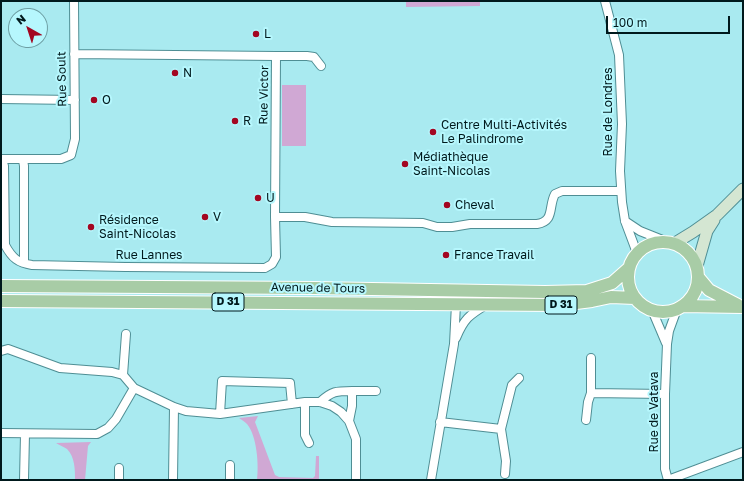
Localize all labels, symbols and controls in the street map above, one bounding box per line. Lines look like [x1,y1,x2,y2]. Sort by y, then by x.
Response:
north arrow [8,8,48,48]
scale bar [608,8,732,34]
text: N [13,11,28,27]
text: 100 m [613,15,647,30]
place label: L [264,27,271,41]
marker: L [251,29,261,39]
street label: Rue Soult [54,51,70,107]
street label: Rue Victor [256,65,272,125]
place label: N [183,66,192,80]
street label: Rue de Londres [601,67,615,157]
marker: N [170,68,180,78]
place label: O [102,93,111,107]
marker: O [89,95,99,105]
place label: R [243,114,251,128]
marker: R [230,116,240,126]
place label: Centre Multi-Activités Le Palindrome [441,118,567,146]
marker: Centre Multi-Activités Le Palindrome [428,127,438,137]
place label: Médiathèque Saint-Nicolas [413,150,490,178]
marker: Médiathèque Saint-Nicolas [400,159,410,169]
place label: U [266,191,275,205]
marker: U [253,193,263,203]
place label: Cheval [455,198,494,212]
marker: Cheval [442,200,452,210]
place label: V [213,210,221,224]
marker: V [200,212,210,222]
place label: Résidence Saint-Nicolas [99,213,176,241]
marker: Résidence Saint-Nicolas [86,222,96,232]
street label: Rue Lannes [116,248,182,262]
place label: France Travail [454,248,534,262]
marker: France Travail [441,250,451,260]
street label: Avenue de Tours [271,280,365,296]
road number: D 31 [212,293,244,311]
road number: D 31 [545,296,577,314]
street label: Rue de Vatava [647,372,661,452]

